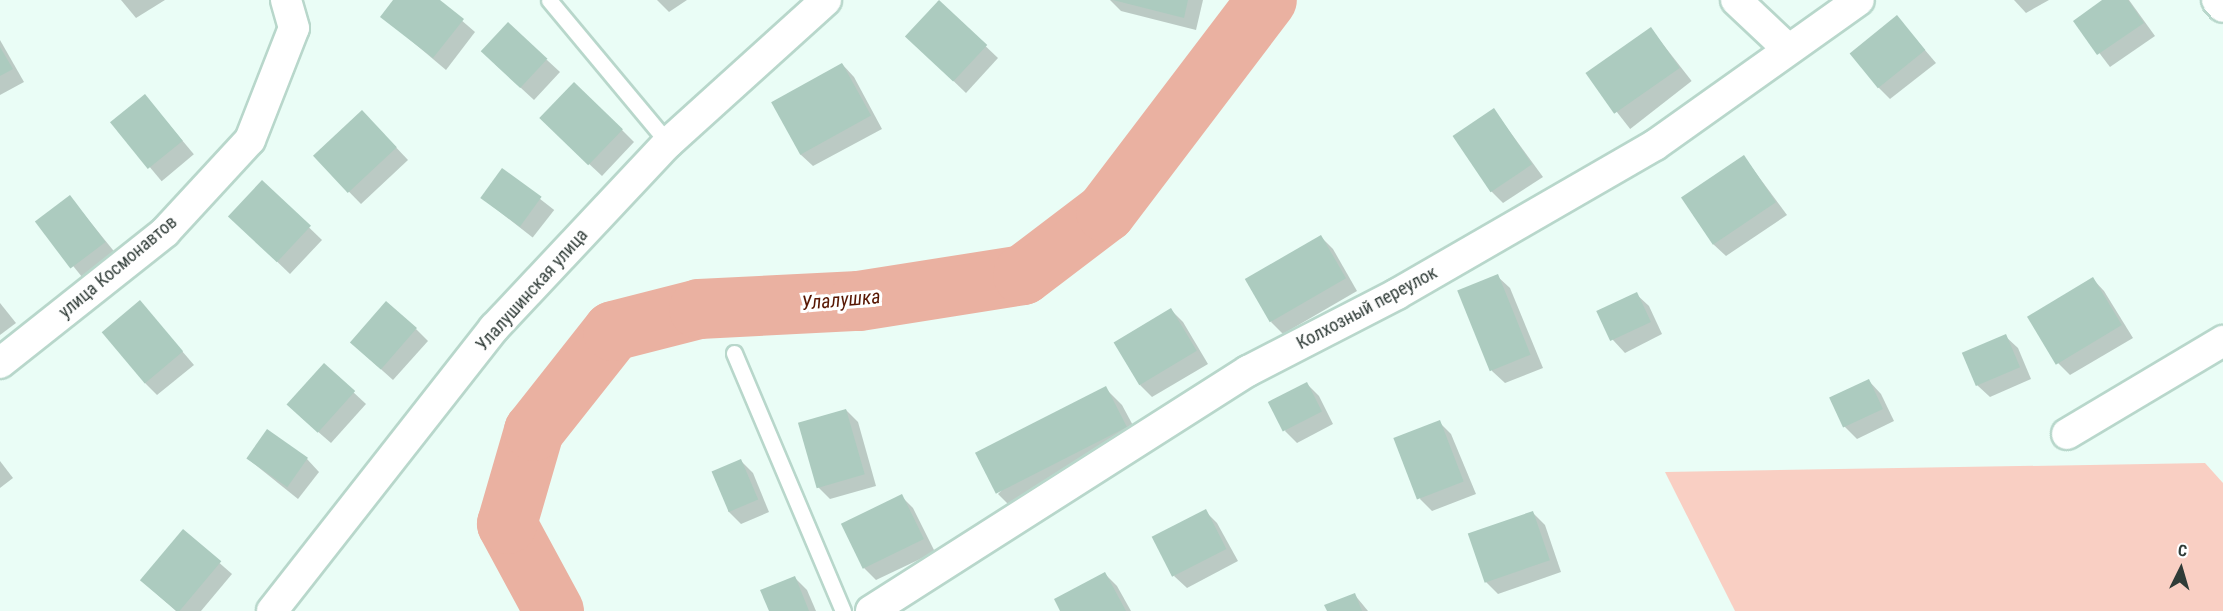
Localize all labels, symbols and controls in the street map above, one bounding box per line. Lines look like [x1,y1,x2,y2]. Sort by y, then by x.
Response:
street label: улица Космонавтов [54,211,182,323]
street label: Улалушинская улица [472,225,592,355]
street label: Колхозный переулок [1293,262,1441,354]
water label: Улалушка [800,285,882,315]
north arrow [2151,539,2211,599]
text: С [2177,541,2188,560]

